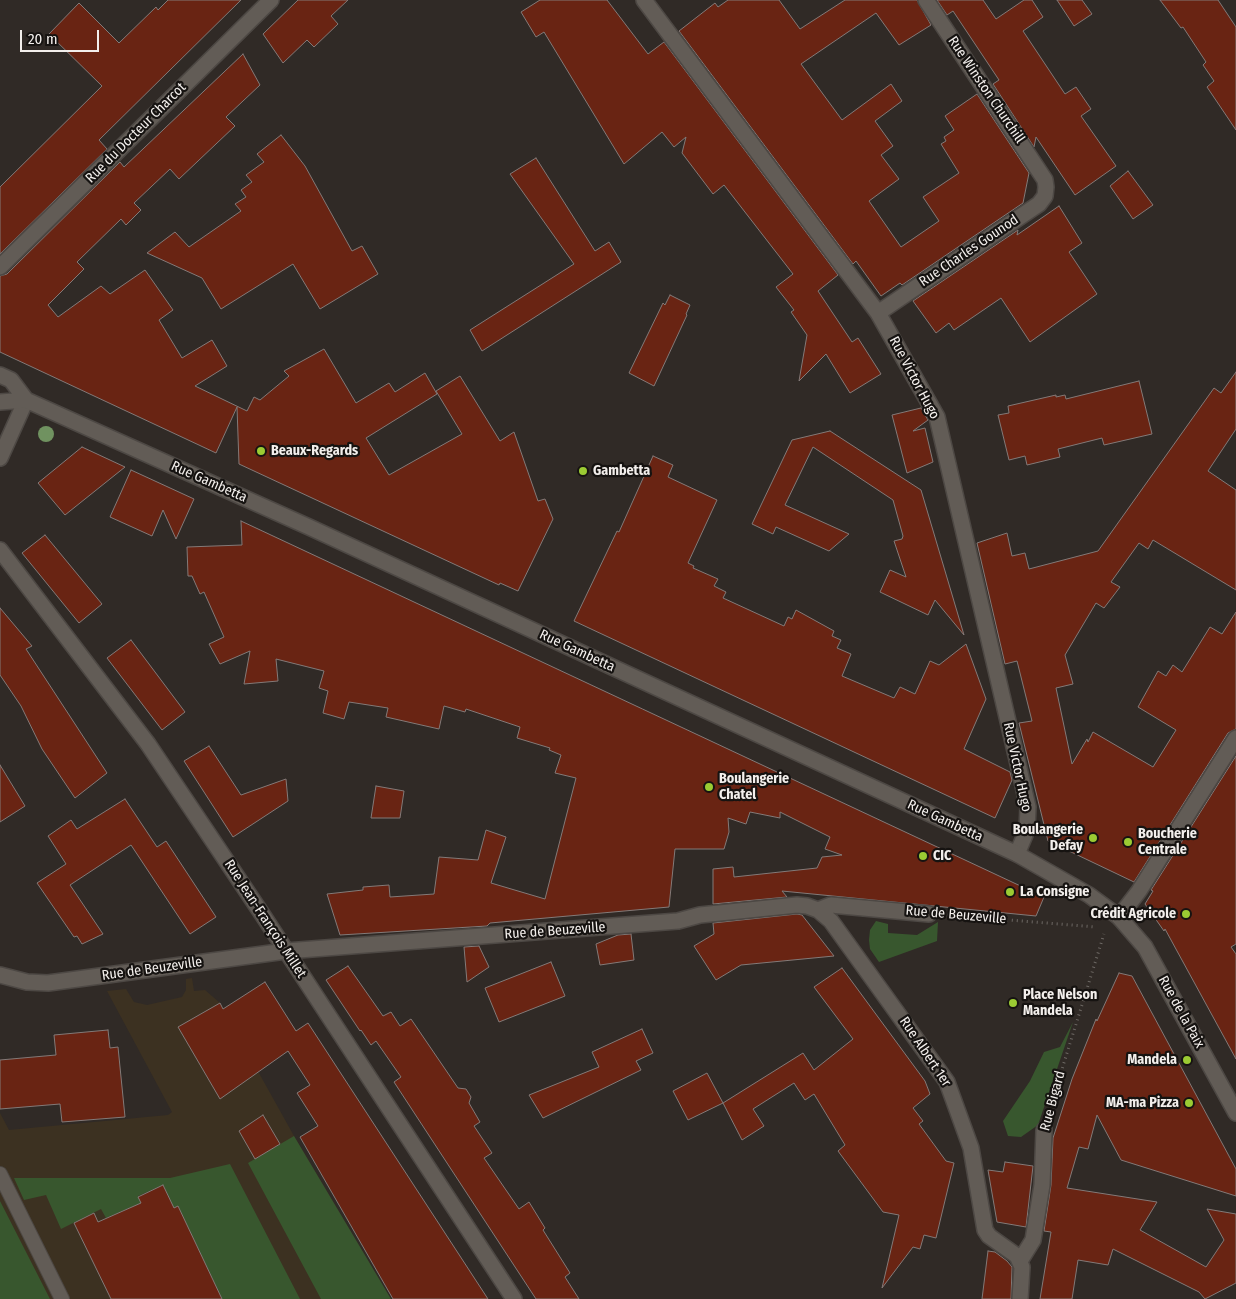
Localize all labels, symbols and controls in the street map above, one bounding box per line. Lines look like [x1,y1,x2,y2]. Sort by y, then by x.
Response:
scale bar [22,20,101,52]
text: 20 m [28,30,58,48]
street label: Rue Winston Churchill [944,33,1028,147]
street label: Rue du Docteur Charcot [82,79,190,187]
street label: Rue Charles Gounod [916,212,1022,290]
street label: Rue Victor Hugo [885,334,943,422]
place label: Beaux-Regards [271,443,358,459]
marker: Beaux-Regards [255,445,267,457]
street label: Rue Gambetta [169,458,249,506]
place label: Gambetta [593,463,650,479]
marker: Gambetta [577,465,589,477]
street label: Rue Gambetta [537,626,617,676]
street label: Rue Victor Hugo [999,721,1035,813]
place label: Boulangerie Chatel [719,771,789,804]
marker: Boulangerie Chatel [703,781,715,793]
street label: Rue Gambetta [905,796,985,846]
place label: Boulangerie Defay [1013,822,1083,854]
place label: Boucherie Centrale [1138,826,1197,859]
marker: Boulangerie Defay [1087,832,1099,844]
marker: Boucherie Centrale [1122,836,1134,848]
place label: CIC [933,848,951,864]
marker: CIC [917,850,929,862]
street label: Rue Jean-François Millet [220,857,310,981]
place label: La Consigne [1020,884,1089,900]
marker: La Consigne [1004,886,1016,898]
street label: Rue de Beuzeville [905,902,1007,928]
place label: Crédit Agricole [1090,906,1176,922]
marker: Crédit Agricole [1180,908,1192,920]
street label: Rue de Beuzeville [504,919,606,943]
street label: Rue de Beuzeville [101,954,203,984]
street label: Rue de la Paix [1154,973,1208,1051]
place label: Place Nelson Mandela [1023,987,1097,1020]
marker: Place Nelson Mandela [1007,997,1019,1009]
street label: Rue Albert 1er [896,1014,954,1090]
place label: Mandela [1127,1052,1177,1068]
marker: Mandela [1181,1054,1193,1066]
street label: Rue Bigard [1037,1069,1069,1133]
place label: MA-ma Pizza [1106,1095,1179,1111]
marker: MA-ma Pizza [1183,1097,1195,1109]

